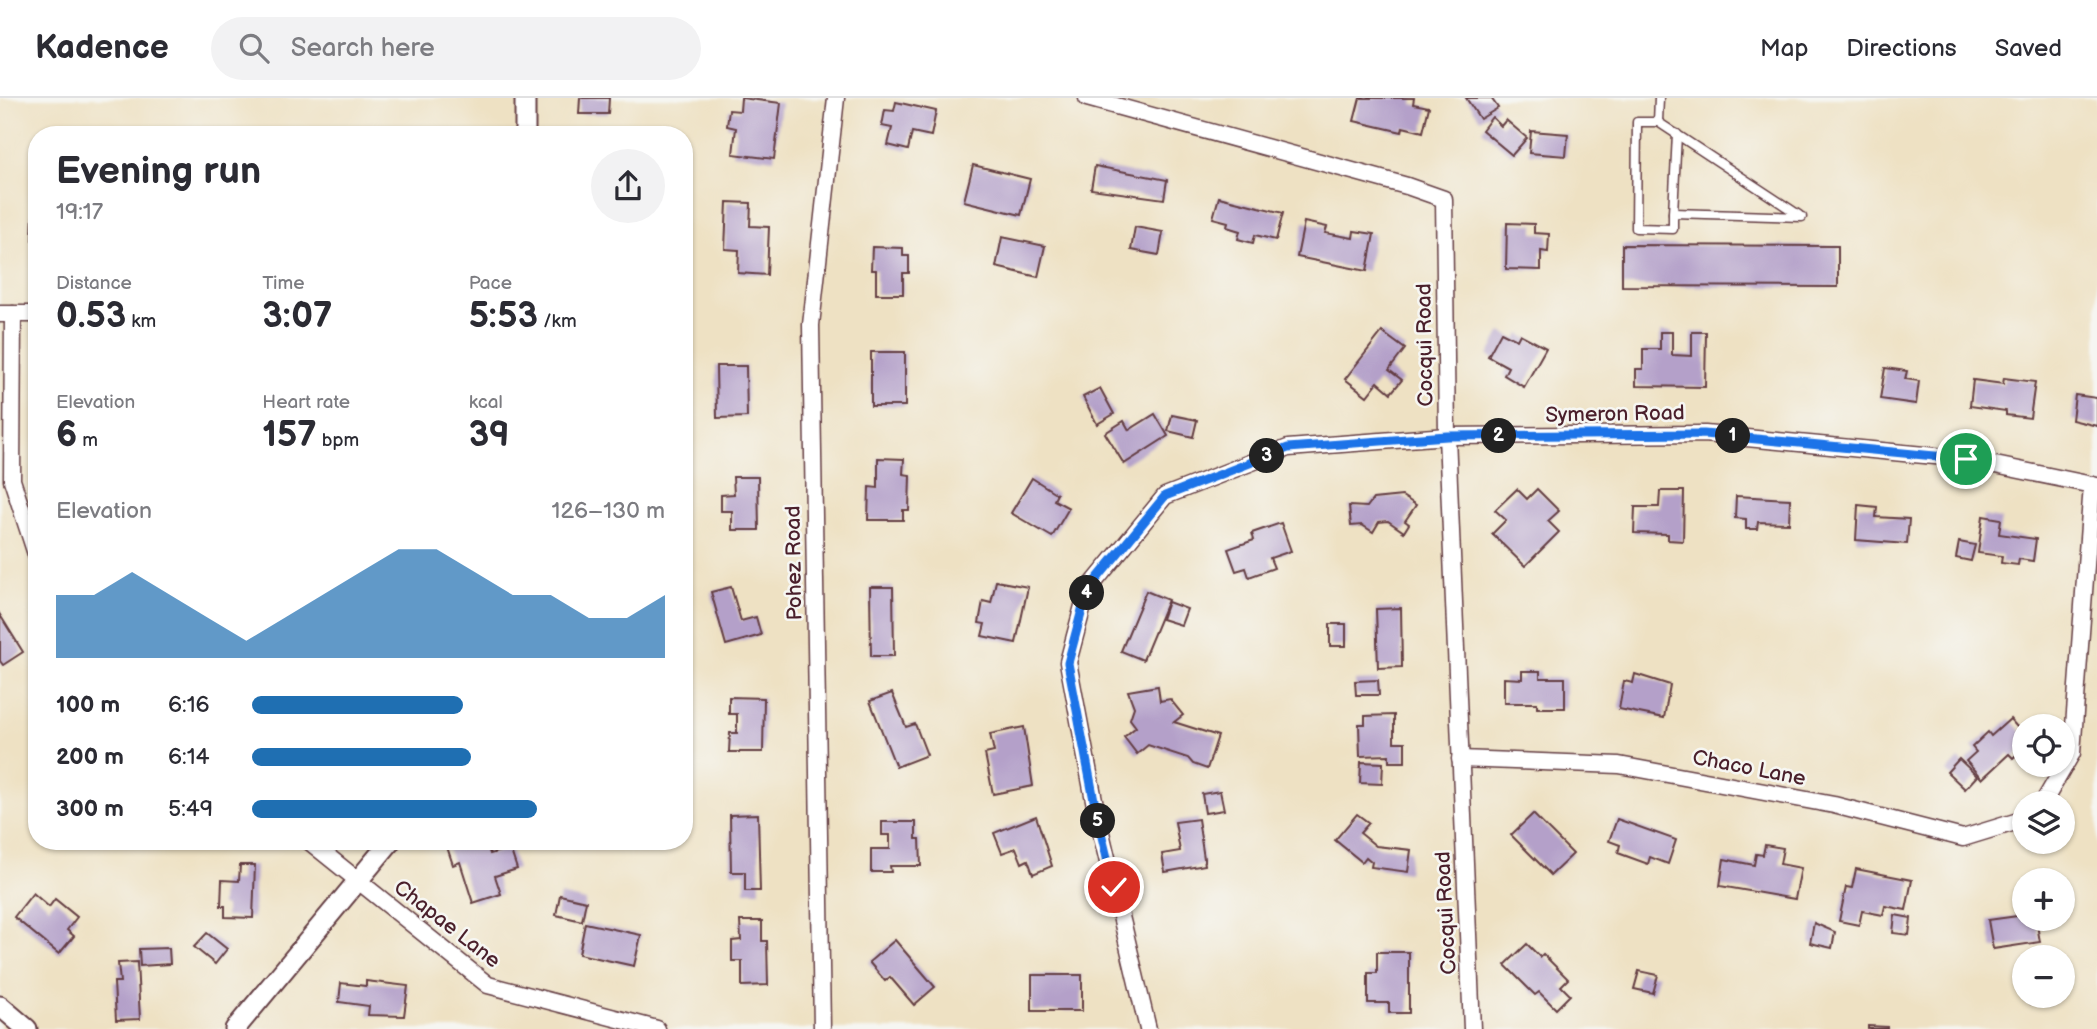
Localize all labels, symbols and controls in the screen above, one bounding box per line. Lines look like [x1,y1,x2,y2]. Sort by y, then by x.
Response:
search box [211,17,701,80]
text: Kadence [35,28,169,68]
icon: search [235,29,273,67]
text: Search here [291,33,435,64]
text: Map [1760,34,1808,63]
text: Directions [1846,34,1957,63]
text: Saved [1995,34,2062,63]
text: Evening run [56,149,261,194]
button: share [591,149,665,223]
text: 19:17 [56,198,103,226]
text: Distance [56,272,132,295]
text: Time [262,272,304,295]
text: Pace [469,272,512,295]
street label: Cocqui Road [1411,283,1439,407]
text: 0.53 [56,295,126,338]
text: 3:07 [262,295,332,338]
text: 5:53 [469,295,538,338]
text: km [126,310,156,333]
text: /km [538,310,577,333]
text: Elevation [56,391,135,414]
text: Heart rate [262,391,350,414]
text: kcal [469,391,503,414]
street label: Symeron Road [1545,400,1685,428]
text: 6 [56,414,77,457]
text: 157 [262,414,317,457]
text: 39 [469,414,510,457]
pin: 2 [1482,418,1516,454]
pin: 1 [1716,418,1750,454]
text: 2 [1493,424,1504,447]
text: 1 [1729,424,1737,447]
text: m [77,429,98,452]
text: bpm [317,429,359,452]
pin [1936,429,1996,489]
pin: 3 [1250,438,1284,474]
icon: arrive [1947,440,1985,478]
text: 3 [1261,444,1272,467]
text: Elevation [56,497,152,525]
text: 126–130 m [552,497,665,525]
street label: Pohez Road [780,505,808,621]
pin: 4 [1070,575,1104,610]
text: 4 [1081,581,1092,604]
text: 100 m [56,691,120,719]
text: 6:16 [168,691,210,719]
map controls [2012,714,2075,1008]
button: locate [2012,714,2075,777]
text: 200 m [56,743,124,771]
text: 6:14 [168,743,210,771]
street label: Chaco Lane [1690,745,1808,791]
button: layers [2012,791,2075,854]
text: 300 m [56,795,124,823]
text: 5:49 [168,795,213,823]
pin: 5 [1080,804,1116,838]
text: 5 [1092,809,1103,832]
street label: Cocqui Road [1430,851,1462,975]
pin [1084,857,1144,917]
icon: check [1095,868,1133,906]
button: + [2012,868,2075,931]
street label: Chapae Lane [389,875,505,973]
button: − [2012,945,2075,1008]

